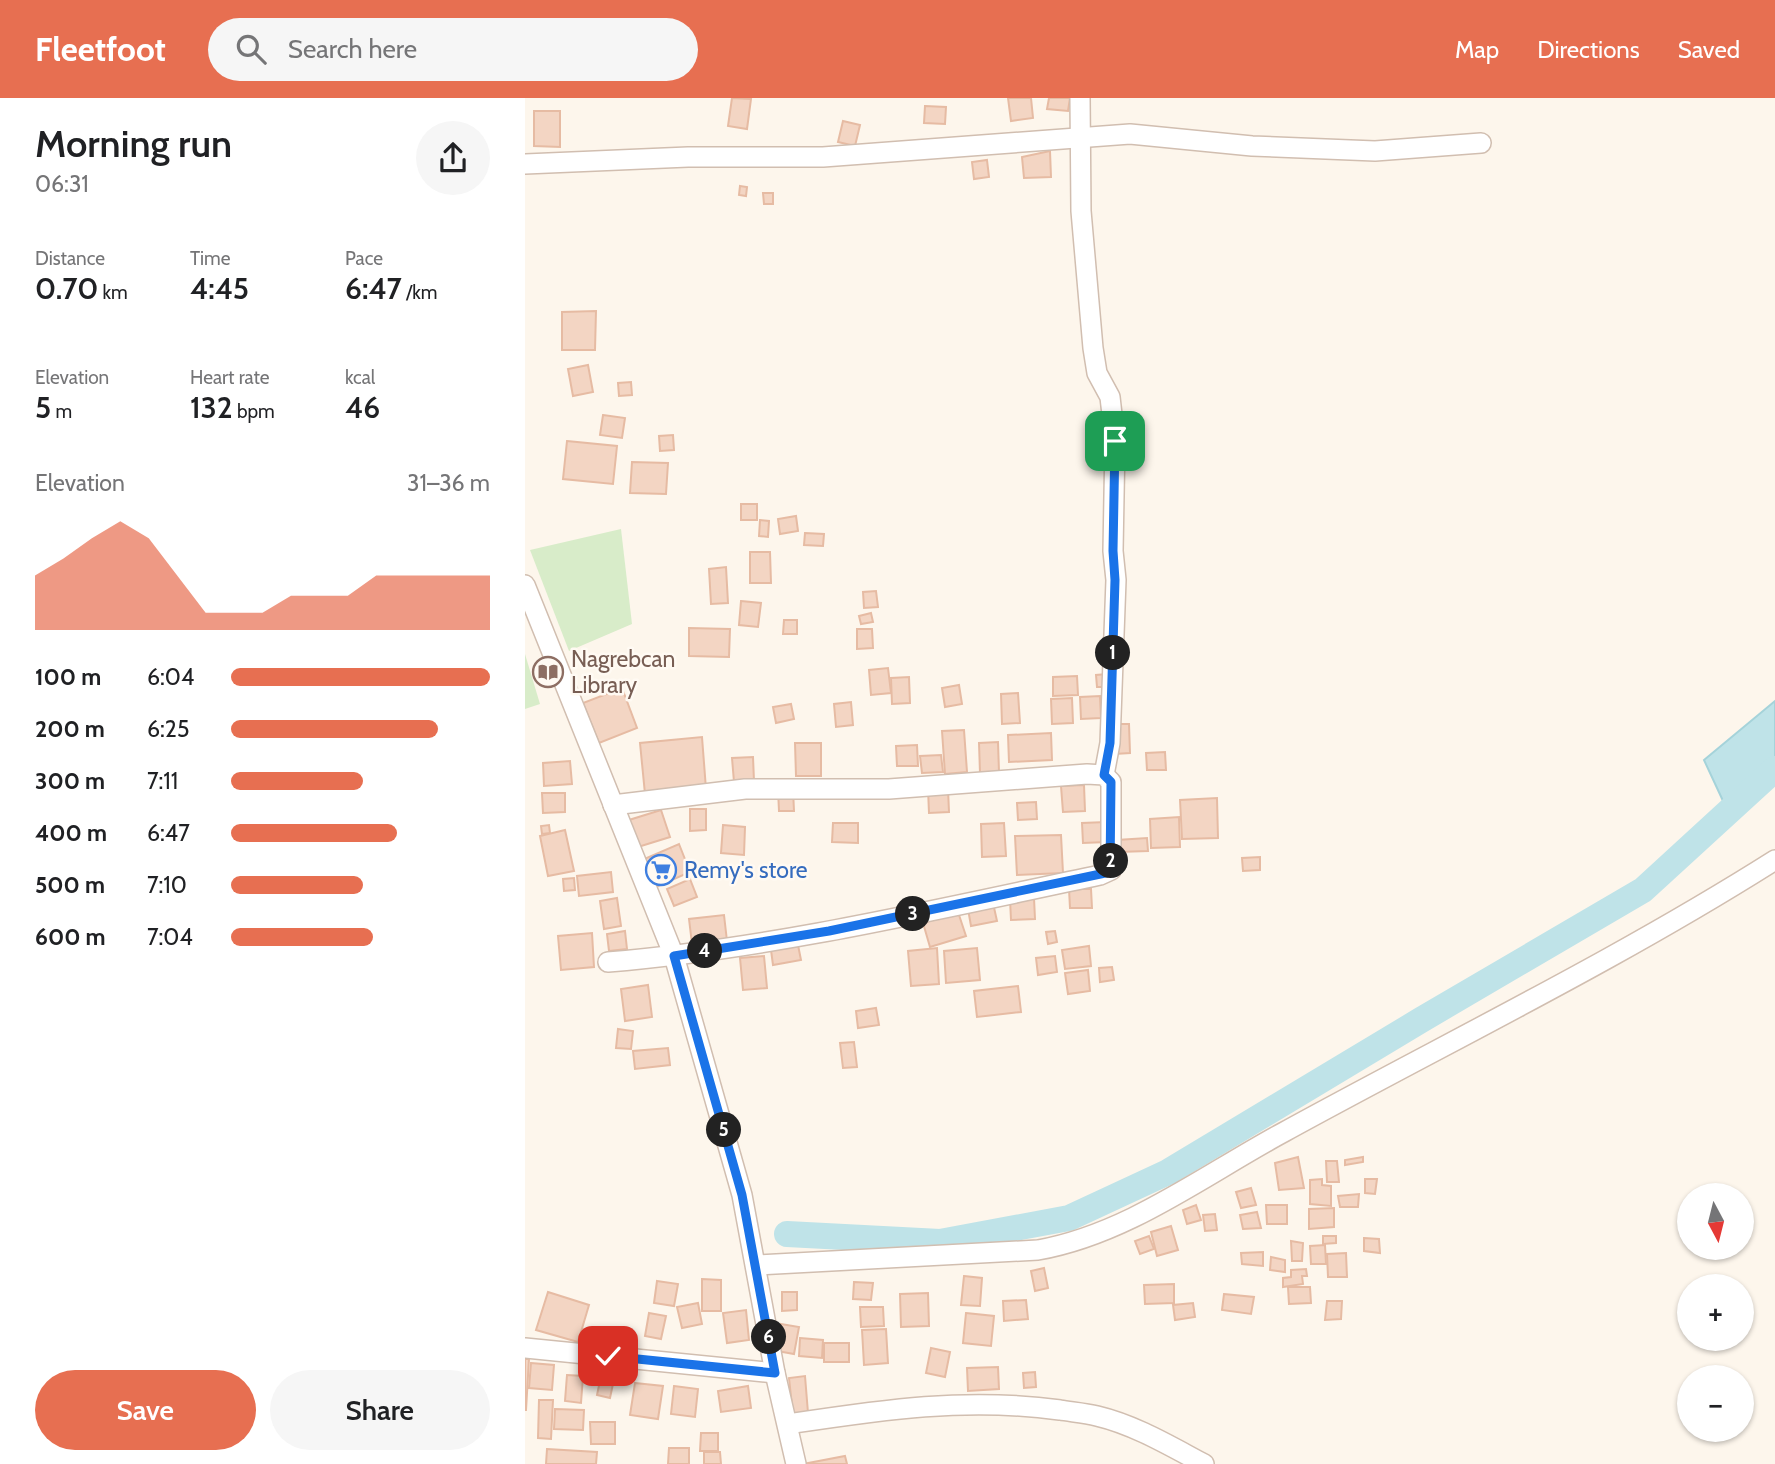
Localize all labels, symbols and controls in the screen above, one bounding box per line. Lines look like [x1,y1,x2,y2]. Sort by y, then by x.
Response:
search box [208,18,698,81]
text: Fleetfoot [35,29,166,69]
icon: search [232,30,270,68]
text: Search here [288,33,417,65]
text: Map [1455,35,1499,64]
text: Directions [1537,35,1640,64]
text: Saved [1678,35,1740,64]
text: Morning run [35,120,232,167]
button: share [416,121,490,195]
text: 06:31 [35,170,89,198]
text: Distance [35,247,105,270]
text: Time [190,247,230,270]
text: Pace [345,247,383,270]
text: 0.70 [35,270,98,307]
text: 4:45 [190,270,249,307]
text: 6:47 [345,270,402,307]
text: km [98,281,128,304]
text: /km [402,281,437,304]
text: Elevation [35,366,109,389]
text: Heart rate [190,366,270,389]
text: kcal [345,366,375,389]
text: 5 [35,389,51,426]
text: 132 [190,389,233,426]
text: 46 [345,389,380,426]
text: m [51,400,72,423]
text: bpm [233,400,275,423]
pin [1085,411,1145,471]
icon: arrive [1096,422,1134,460]
text: Elevation [35,469,125,497]
text: 31–36 m [407,469,490,497]
pin: 1 [1095,636,1131,670]
text: 1 [1109,641,1116,664]
place label: Nagrebcan Library [571,645,675,699]
library icon: Nagrebcan Library [531,655,565,689]
text: 100 m [35,663,101,691]
text: 6:04 [147,663,194,691]
text: 200 m [35,715,105,743]
text: 6:25 [147,715,189,743]
text: 300 m [35,767,105,795]
text: 7:11 [147,767,178,795]
text: 400 m [35,819,107,847]
text: 6:47 [147,819,190,847]
pin: 2 [1093,844,1129,878]
text: 2 [1105,849,1116,872]
supermarket icon: Remy's store [644,853,678,887]
place label: Remy's store [684,856,808,884]
text: 500 m [35,871,105,899]
text: 7:10 [147,871,187,899]
pin: 3 [895,896,931,932]
text: 3 [907,902,918,925]
text: 600 m [35,923,106,951]
text: 7:04 [147,923,193,951]
pin: 4 [687,934,723,968]
text: 4 [699,939,710,962]
pin: 5 [707,1112,741,1148]
text: 5 [718,1118,729,1141]
north arrow [1677,1183,1753,1260]
map controls [1677,1183,1754,1442]
button: + [1677,1274,1754,1351]
pin: 6 [751,1320,787,1354]
text: 6 [763,1325,774,1348]
pin [578,1326,638,1386]
icon: check [589,1337,627,1375]
button: − [1677,1365,1754,1442]
button: Save [35,1370,256,1450]
button: Share [270,1370,490,1450]

